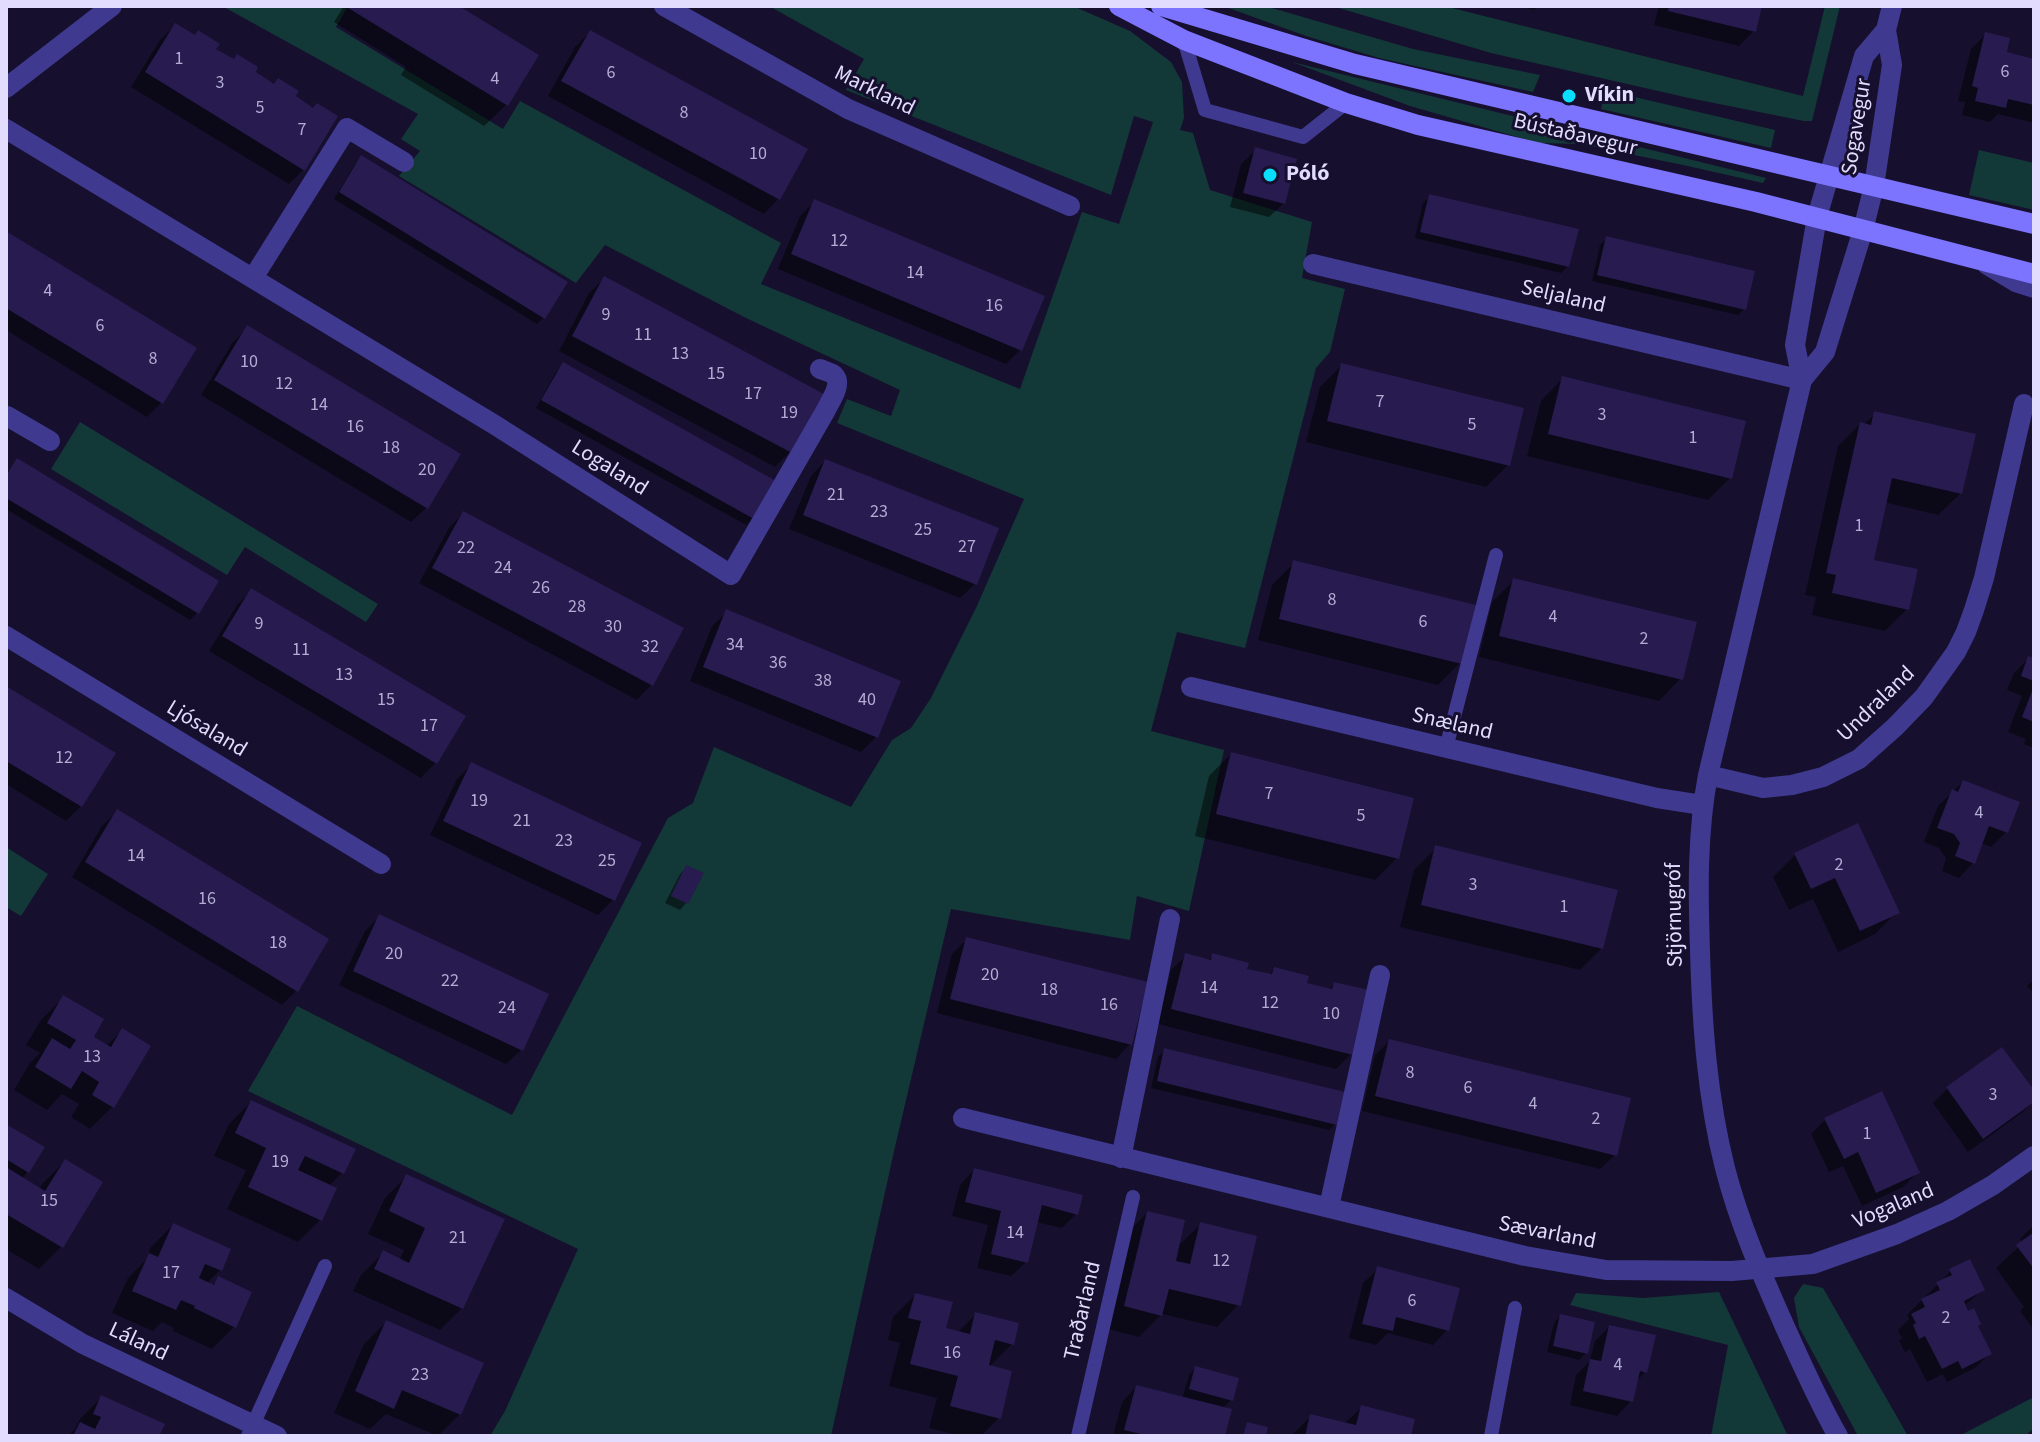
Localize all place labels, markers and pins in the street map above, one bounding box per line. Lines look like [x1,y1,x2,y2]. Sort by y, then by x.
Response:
place label: Víkin [1585,83,1634,109]
marker: Víkin [1560,87,1578,105]
place label: Póló [1286,162,1329,188]
marker: Póló [1261,166,1279,184]

